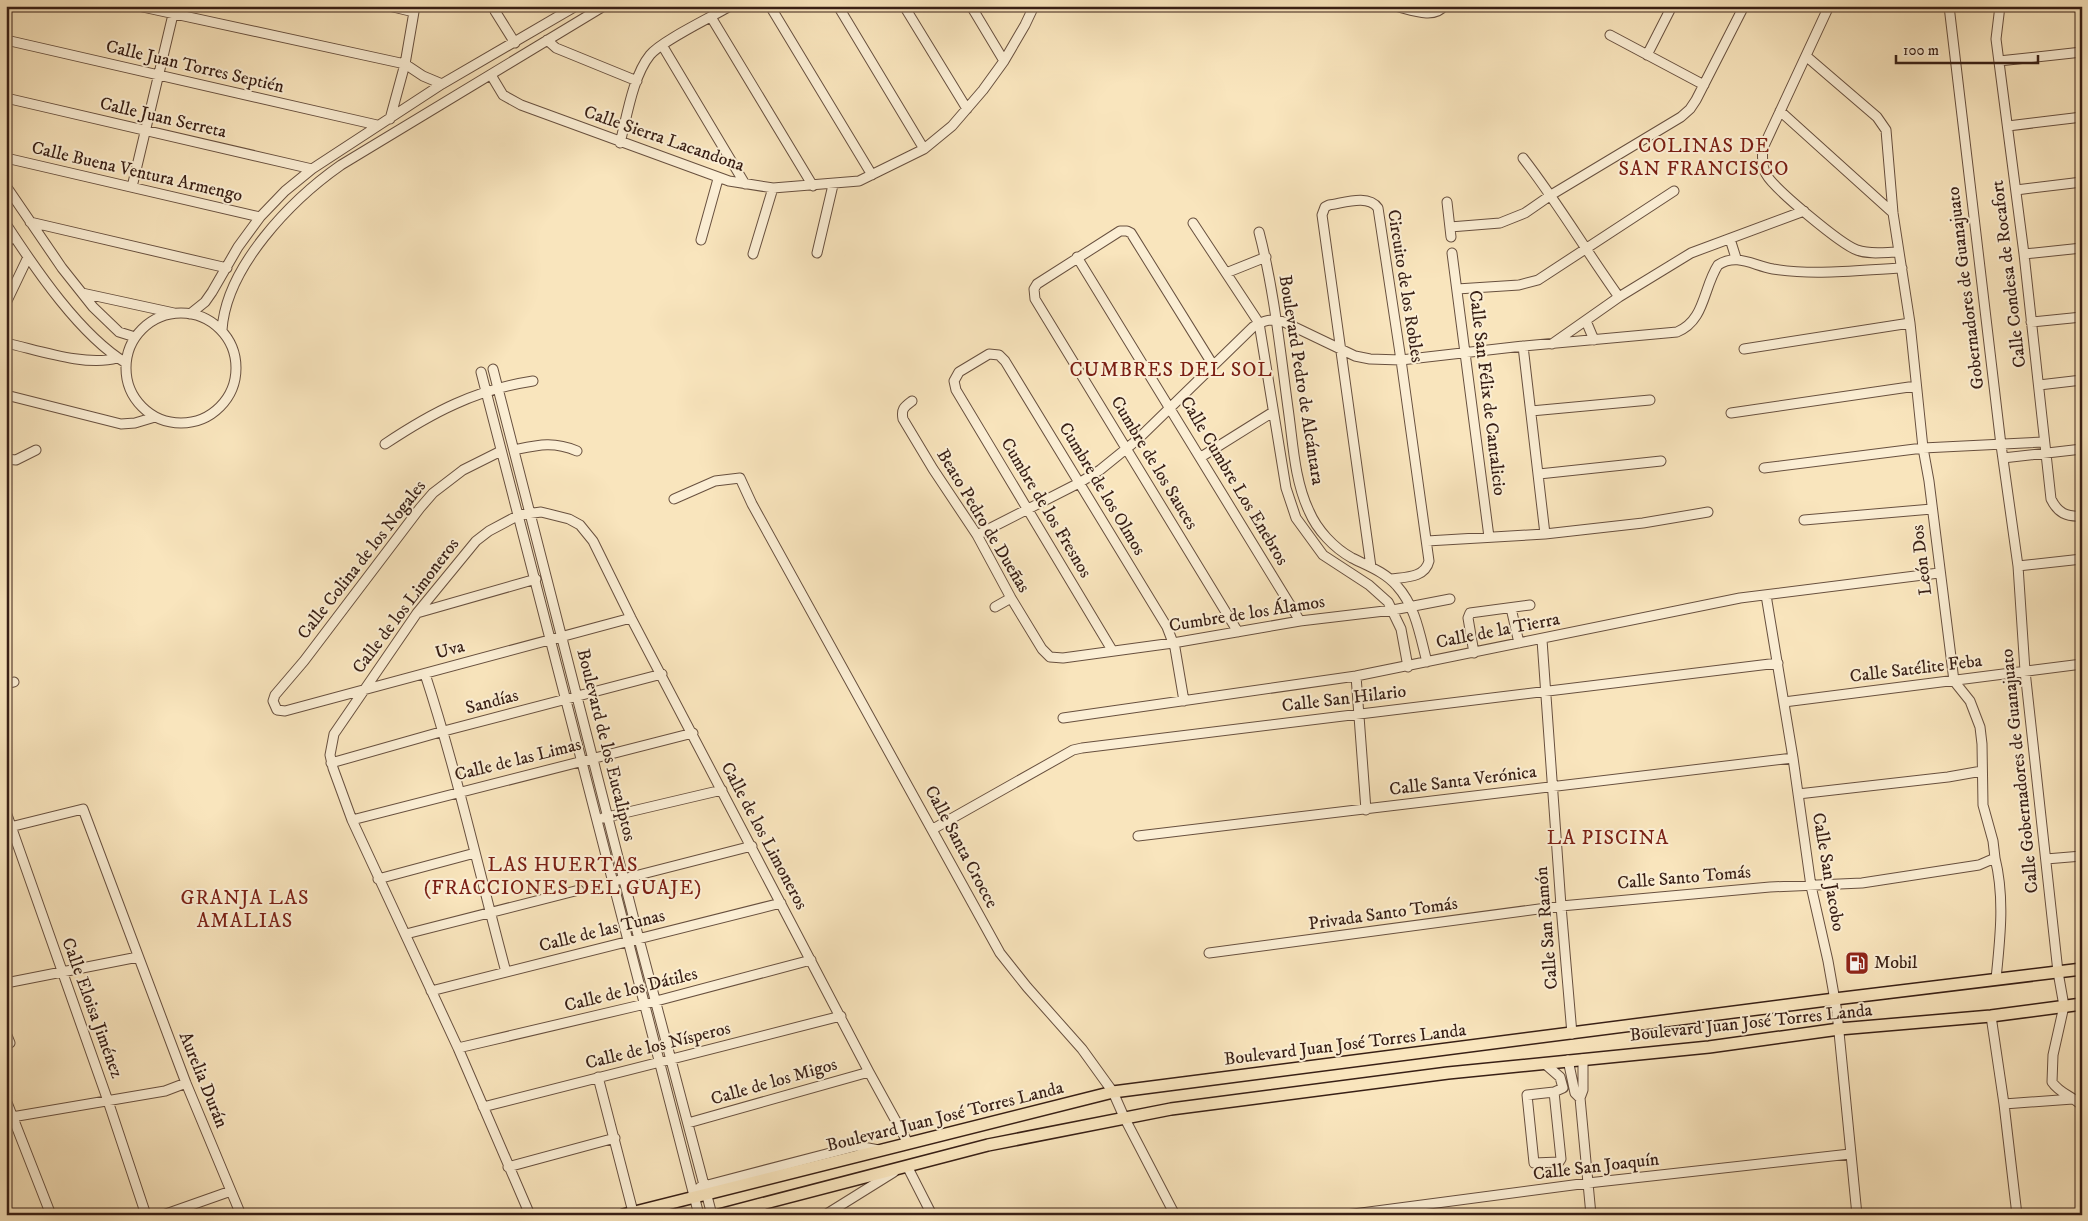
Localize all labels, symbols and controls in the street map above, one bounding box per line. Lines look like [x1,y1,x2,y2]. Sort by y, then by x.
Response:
scale bar [1896,32,2038,64]
street label: Calle Juan Torres Septién [104,36,287,98]
text: 100 m [1903,41,1939,60]
street label: Calle Juan Serreta [98,93,229,143]
street label: Calle Sierra Lacandona [581,101,747,177]
district label: COLINAS DE SAN FRANCISCO [1619,134,1789,182]
street label: Calle Buena Ventura Armengo [29,137,245,207]
street label: Calle Condesa de Rocafort [1987,179,2031,369]
street label: Gobernadores de Guanajuato [1943,185,1989,391]
street label: Circuito de los Robles [1382,208,1428,364]
street label: Boulevard Pedro de Alcántara [1274,273,1329,487]
street label: Calle San Félix de Cantalicio [1463,289,1511,497]
district label: CUMBRES DEL SOL [1069,358,1273,383]
street label: Cumbre de los Sauces [1105,392,1203,534]
street label: Calle Cumbre Los Enebros [1175,393,1293,569]
street label: Cumbre de los Olmos [1054,419,1150,559]
street label: Cumbre de los Fresnos [996,434,1096,582]
street label: Beato Pedro de Dueñas [931,445,1035,597]
street label: Calle Colina de los Nogales [293,476,431,644]
street label: León Dos [1907,524,1937,596]
street label: Calle de los Limoneros [348,534,464,678]
street label: Cumbre de los Álamos [1167,590,1327,637]
street label: Calle de la Tierra [1434,608,1562,654]
street label: Uva [433,635,467,664]
street label: Boulevard de los Eucaliptos [571,647,641,843]
street label: Calle Gobernadores de Guanajuato [1996,647,2044,894]
street label: Calle Satélite Feba [1849,650,1984,688]
street label: Calle San Hilario [1281,680,1408,718]
street label: Sandías [463,684,521,720]
street label: Calle de las Limas [452,734,584,786]
street label: Calle de los Limoneros [716,758,812,914]
street label: Calle Santa Verónica [1388,761,1538,801]
street label: Calle Santa Crocce [919,782,1003,912]
street label: Calle San Jacobo [1807,811,1849,933]
district label: LA PISCINA [1547,826,1669,851]
district label: LAS HUERTAS (FRACCIONES DEL GUAJE) [424,853,702,901]
street label: Calle Santo Tomás [1616,861,1752,895]
street label: Calle San Ramón [1531,865,1563,990]
district label: GRANJA LAS AMALIAS [180,886,310,934]
street label: Privada Santo Tomás [1307,893,1459,935]
street label: Calle de las Tunas [537,905,667,957]
street label: Calle Eloisa Jiménez [56,935,128,1081]
fuel station icon: Mobil [1844,950,1870,976]
place label: Mobil [1874,952,1918,974]
street label: Calle de los Dátiles [562,963,700,1017]
street label: Boulevard Juan José Torres Landa [1629,999,1874,1047]
street label: Calle de los Nísperos [583,1017,733,1075]
street label: Boulevard Juan José Torres Landa [1223,1019,1468,1071]
street label: Aurelia Durán [174,1029,232,1132]
street label: Calle de los Migos [708,1053,840,1111]
street label: Boulevard Juan José Torres Landa [824,1077,1066,1157]
street label: Calle San Joaquín [1532,1148,1661,1186]

